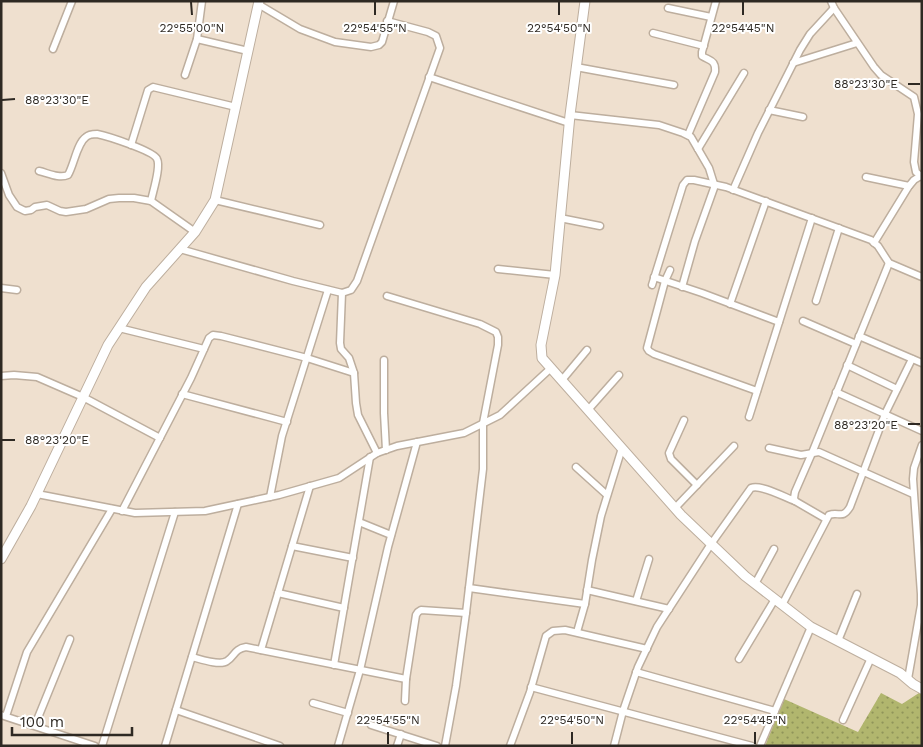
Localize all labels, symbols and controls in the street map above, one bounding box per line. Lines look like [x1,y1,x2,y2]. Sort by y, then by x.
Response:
text: 22°55'00"N [160,21,224,35]
text: 22°54'55"N [343,21,407,35]
text: 22°54'50"N [527,21,591,35]
text: 22°54'45"N [712,21,774,35]
text: 88°23'30"E [834,77,898,91]
text: 88°23'30"E [25,93,89,107]
text: 88°23'20"E [834,418,898,432]
text: 88°23'20"E [25,433,89,447]
scale bar [12,704,132,736]
text: 100 m [20,713,64,731]
text: 22°54'55"N [356,713,420,727]
text: 22°54'50"N [540,713,604,727]
text: 22°54'45"N [724,713,786,727]

